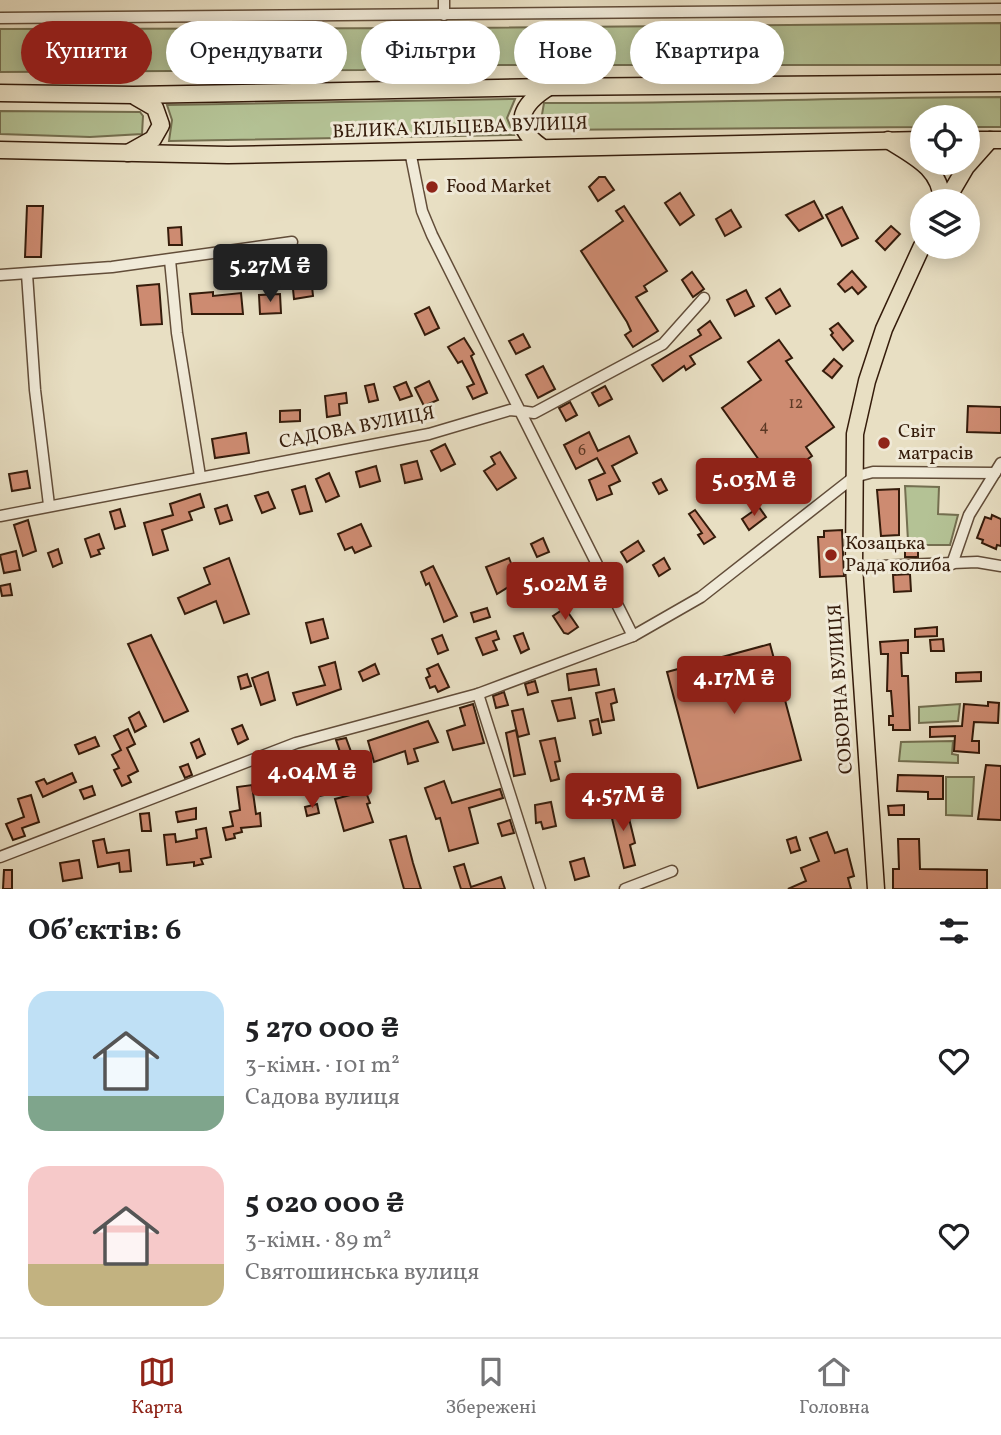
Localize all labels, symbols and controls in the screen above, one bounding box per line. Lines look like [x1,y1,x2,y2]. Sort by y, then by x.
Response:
chip: Купити [21,21,152,84]
chip: Орендувати [166,21,347,84]
chip: Фільтри [361,21,500,84]
chip: Нове [514,21,616,84]
chip: Квартира [630,21,784,84]
map controls [910,105,980,259]
button: locate [910,105,980,175]
street label: ВЕЛИКА КІЛЬЦЕВА ВУЛИЦЯ [332,111,588,145]
place label: Food Market [446,174,552,200]
marker: Food Market [424,179,440,195]
button: layers [910,189,980,259]
pin: 5.27M ₴ [205,244,335,304]
text: 5.27M ₴ [229,251,311,283]
house number: 12 [789,393,803,415]
street label: САДОВА ВУЛИЦЯ [277,400,437,456]
house number: 4 [759,416,769,438]
place label: Світ матрасів [898,419,973,467]
marker: Світ матрасів [876,435,892,451]
house number: 6 [578,440,586,462]
pin: 5.03M ₴ [689,458,819,518]
text: 5.03M ₴ [712,465,796,497]
place label: Козацька Рада колиба [845,531,951,579]
marker: Козацька Рада колиба [823,547,839,563]
pin: 5.02M ₴ [500,562,630,622]
text: 5.02M ₴ [523,569,607,601]
street label: СОБОРНА ВУЛИЦЯ [822,603,860,775]
pin: 4.17M ₴ [669,656,799,716]
text: 4.17M ₴ [693,663,775,695]
pin: 4.04M ₴ [247,750,377,810]
text: 4.04M ₴ [267,757,357,789]
pin: 4.57M ₴ [558,774,688,833]
text: 4.57M ₴ [581,780,665,812]
text: Об’єктів: 6 [28,910,181,952]
icon: filters [935,912,973,950]
text: 5 270 000 ₴ [245,1008,399,1050]
icon: home [84,1019,168,1103]
icon: heart [935,1042,973,1080]
text: 3-кімн. · 101 m² [245,1050,400,1082]
text: Садова вулиця [245,1082,400,1114]
text: 5 020 000 ₴ [245,1183,405,1225]
icon: home [84,1194,168,1278]
icon: heart [935,1217,973,1255]
text: 3-кімн. · 89 m² [245,1225,392,1257]
text: Святошинська вулиця [245,1257,479,1289]
tab: Карта [131,1353,183,1421]
tab: Збережені [446,1353,536,1421]
tab: Головна [799,1353,870,1421]

